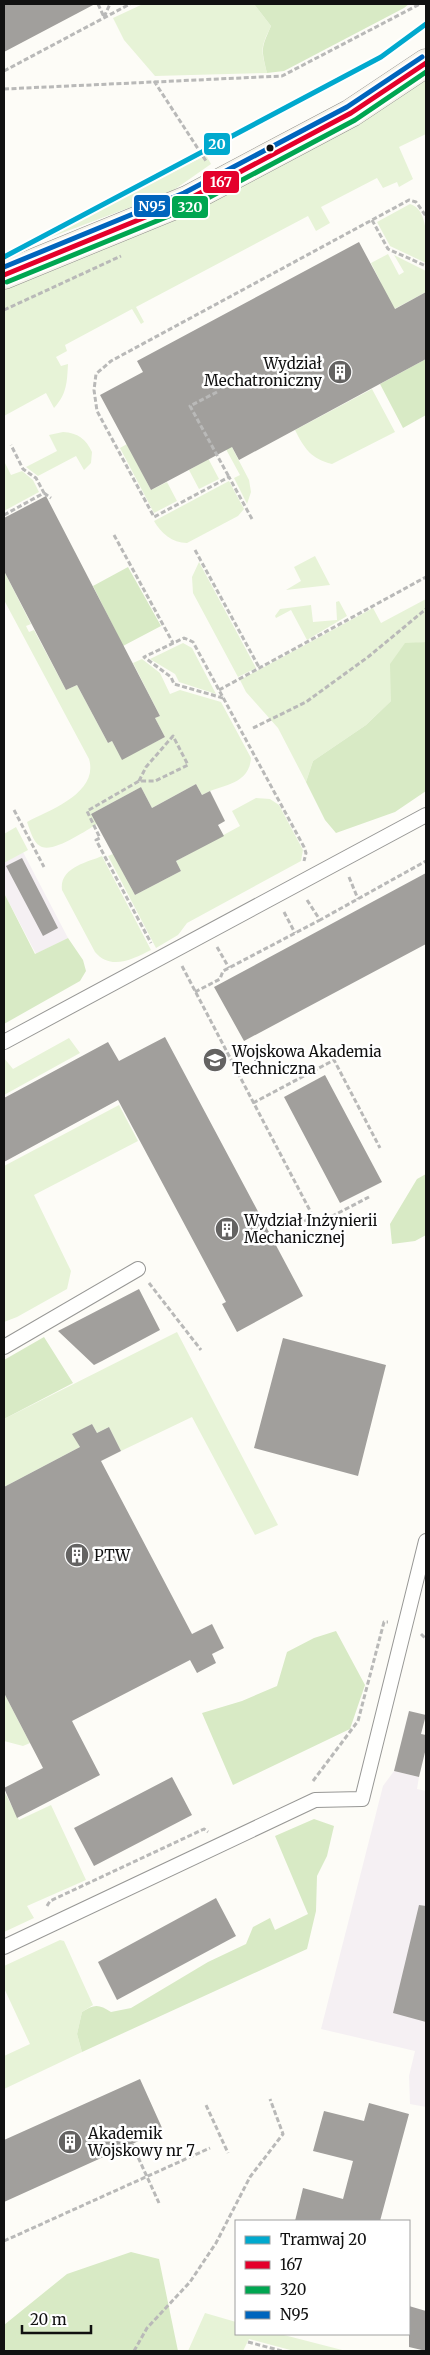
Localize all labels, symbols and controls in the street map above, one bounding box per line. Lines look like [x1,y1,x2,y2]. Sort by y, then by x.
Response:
line badge: 20 [203,132,231,156]
text: 20 [208,135,226,153]
unlabelled marker [265,143,275,153]
line badge: 167 [202,170,240,194]
text: 167 [210,173,232,191]
line badge: N95 [133,194,171,218]
line badge: 320 [171,195,209,219]
text: N95 [138,197,166,215]
text: 320 [178,198,202,216]
place label: Wydział Mechatroniczny [204,354,322,390]
building icon: Wydział Mechatroniczny [327,359,353,385]
place label: Wojskowa Akademia Techniczna [231,1042,382,1078]
school or university icon: Wojskowa Akademia Techniczna [202,1047,228,1073]
place label: Wydział Inżynierii Mechanicznej [243,1211,378,1247]
building icon: Wydział Inżynierii Mechanicznej [214,1216,240,1242]
building icon: PTW [64,1542,90,1568]
place label: PTW [94,1546,131,1565]
place label: Akademik Wojskowy nr 7 [87,2124,195,2160]
building icon: Akademik Wojskowy nr 7 [57,2129,83,2155]
legend [235,2220,410,2335]
text: Tramwaj 20 [280,2230,367,2249]
text: 167 [280,2255,303,2274]
text: 320 [280,2280,306,2299]
scale bar [22,2302,91,2334]
text: N95 [280,2305,309,2324]
text: 20 m [30,2310,67,2329]

